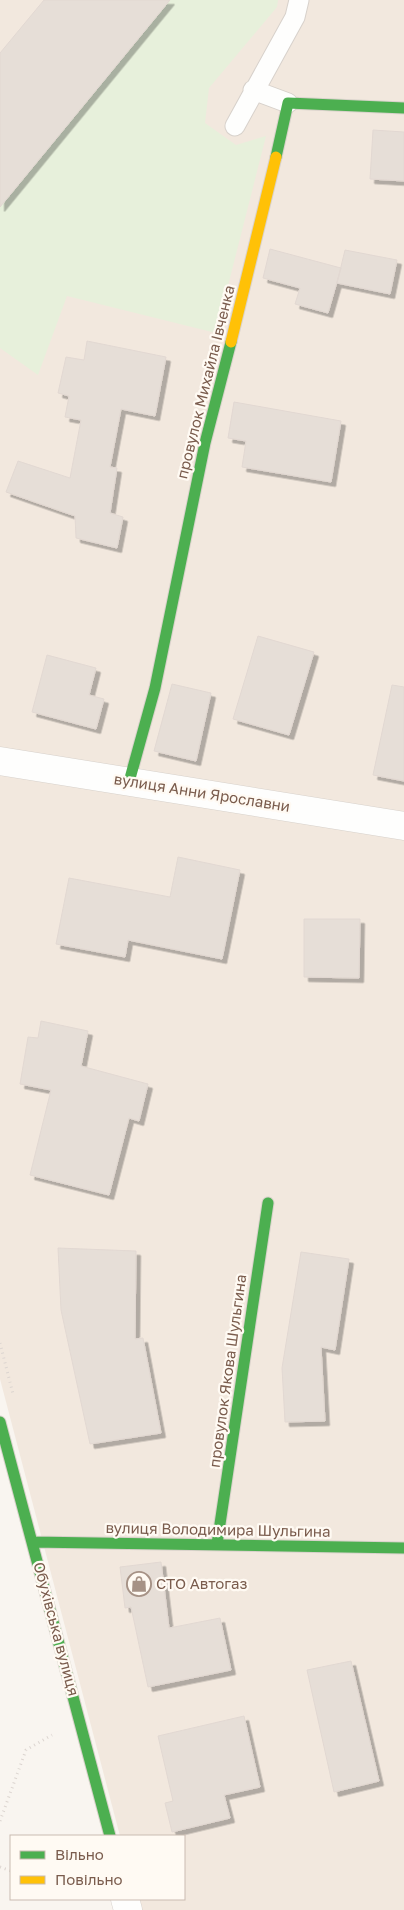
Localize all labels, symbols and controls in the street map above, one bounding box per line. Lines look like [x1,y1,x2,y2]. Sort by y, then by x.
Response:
street label: провулок Михайла Івченка [172,283,238,480]
street label: вулиця Анни Ярославни [113,769,291,815]
street label: провулок Якова Шульгина [205,1273,249,1469]
street label: вулиця Володимира Шульгина [105,1518,331,1540]
street label: Обухівська вулиця [30,1560,84,1698]
shop icon: СТО Автогаз [126,1571,152,1597]
place label: СТО Автогаз [156,1574,247,1592]
legend [10,1835,185,1900]
text: Вільно [55,1845,104,1863]
text: Повільно [55,1870,123,1888]

